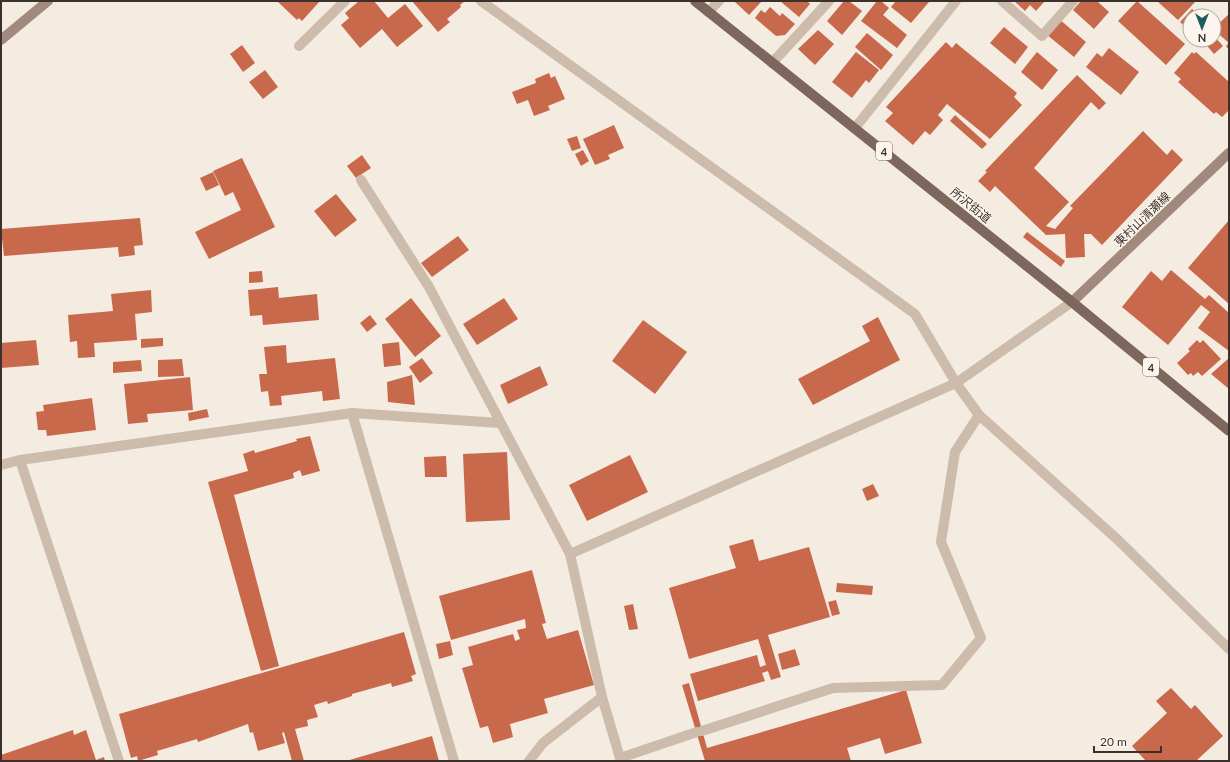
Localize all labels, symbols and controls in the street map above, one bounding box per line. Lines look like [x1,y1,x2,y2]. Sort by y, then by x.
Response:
north arrow [1182,8,1222,48]
text: N [1198,32,1206,45]
road number: 4 [876,142,892,160]
street label: 所沢街道 [948,184,994,226]
street label: 東村山清瀬線 [1111,189,1173,249]
road number: 4 [1143,358,1159,376]
scale bar [1094,728,1161,754]
text: 20 m [1100,734,1127,749]

